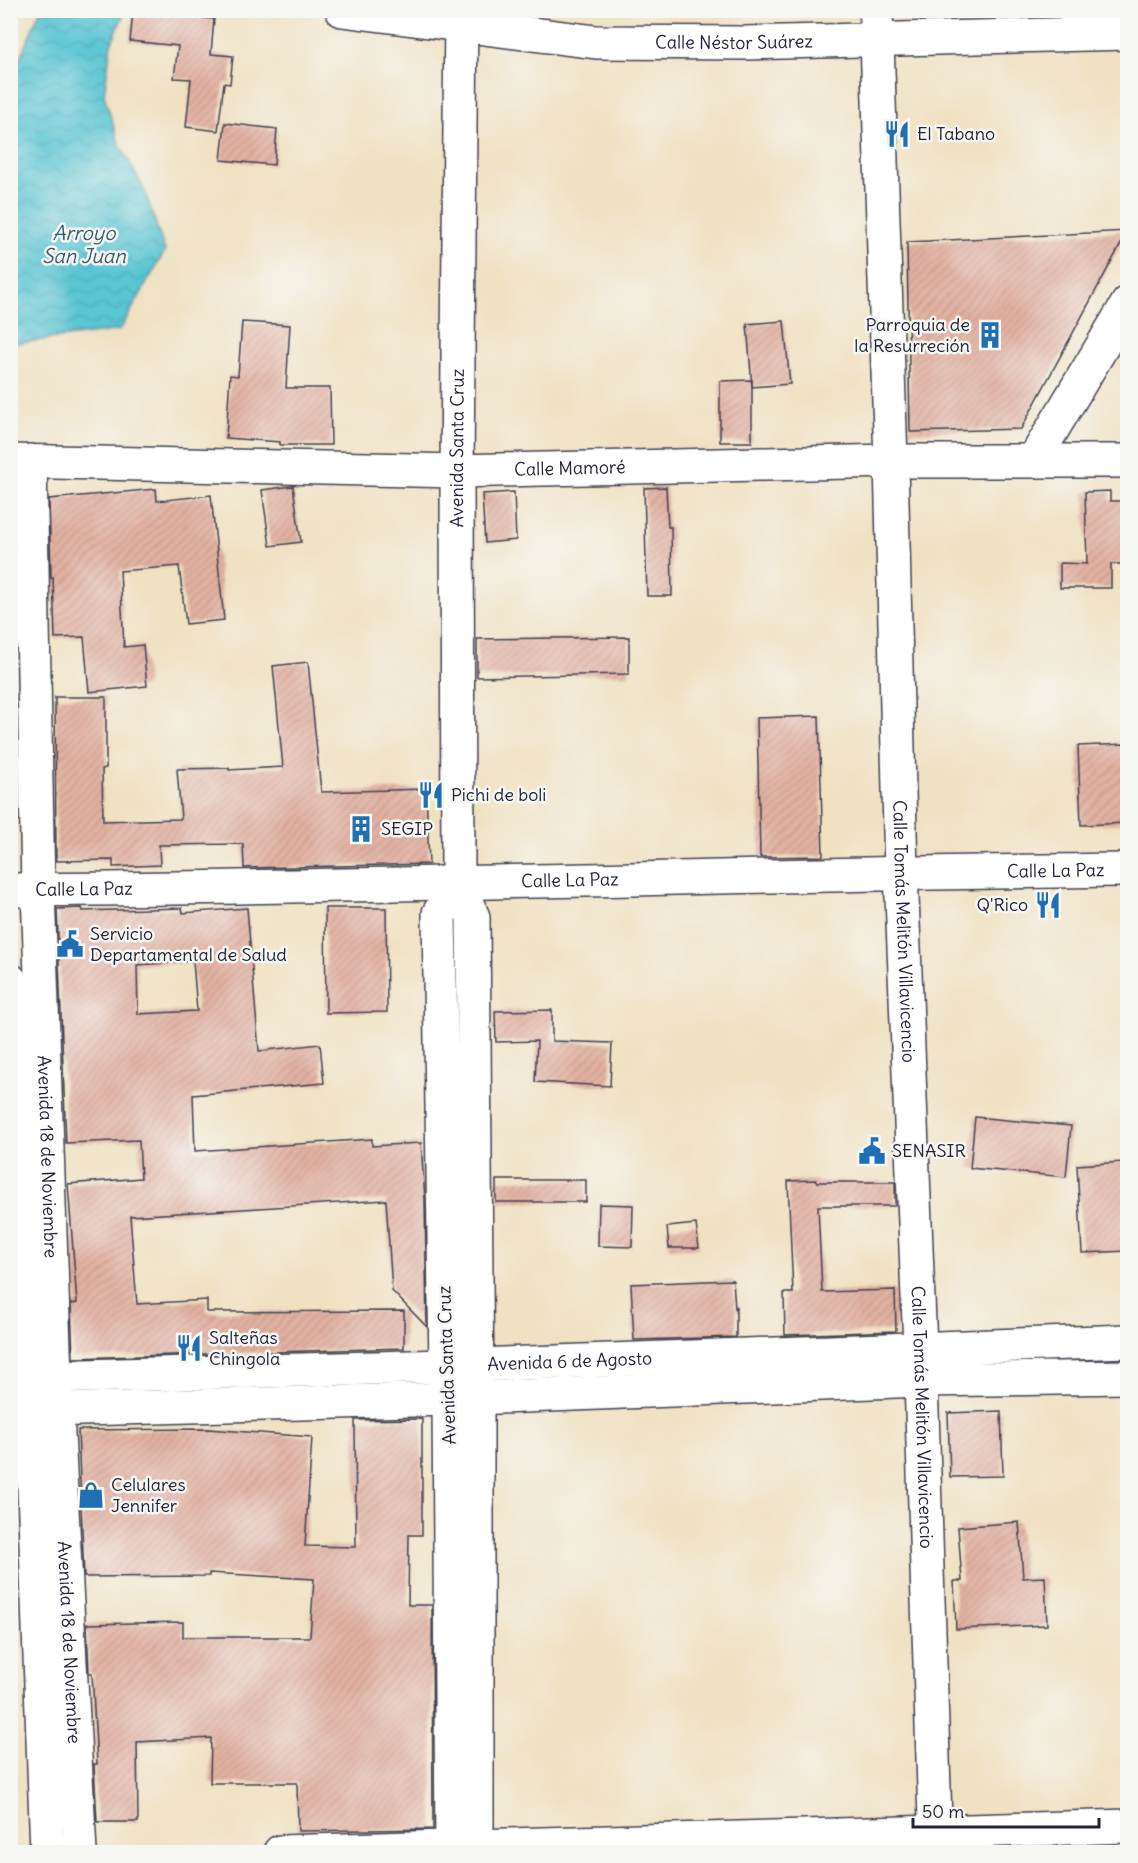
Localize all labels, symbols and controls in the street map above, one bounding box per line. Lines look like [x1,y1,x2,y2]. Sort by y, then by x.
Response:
street label: Calle Néstor Suárez [655,29,814,54]
restaurant icon: El Tabano [882,119,912,149]
place label: El Tabano [917,122,995,145]
water label: Arroyo San Juan [42,220,126,268]
place label: Parroquia de la Resurreción [854,313,970,357]
building icon: Parroquia de la Resurreción [975,320,1005,350]
street label: Avenida Santa Cruz [445,368,469,528]
street label: Calle Mamoré [514,455,626,481]
restaurant icon: Pichi de boli [416,780,446,810]
place label: Pichi de boli [451,783,546,806]
street label: Calle Tomás Melitón Villavicencio [888,800,921,1063]
building icon: SEGIP [346,814,376,844]
place label: SEGIP [381,817,433,840]
street label: Calle La Paz [1007,858,1105,883]
street label: Calle La Paz [521,867,619,892]
street label: Calle La Paz [35,877,133,901]
restaurant icon: Q'Rico [1033,890,1063,920]
place label: Q'Rico [976,893,1028,916]
place label: Servicio Departamental de Salud [90,922,287,966]
public building icon: Servicio Departamental de Salud [55,929,85,959]
street label: Avenida 18 de Noviembre [33,1055,63,1259]
public building icon: SENASIR [857,1136,887,1166]
place label: SENASIR [892,1139,966,1162]
street label: Avenida Santa Cruz [432,1285,461,1445]
street label: Calle Tomás Melitón Villavicencio [907,1285,938,1549]
place label: Salteñas Chingola [209,1326,280,1370]
restaurant icon: Salteñas Chingola [174,1333,204,1363]
street label: Avenida 6 de Agosto [487,1346,653,1375]
place label: Celulares Jennifer [111,1473,186,1517]
shop icon: Celulares Jennifer [76,1480,106,1510]
street label: Avenida 18 de Noviembre [53,1540,86,1744]
scale bar [913,1791,1099,1829]
text: 50 m [922,1800,964,1823]

